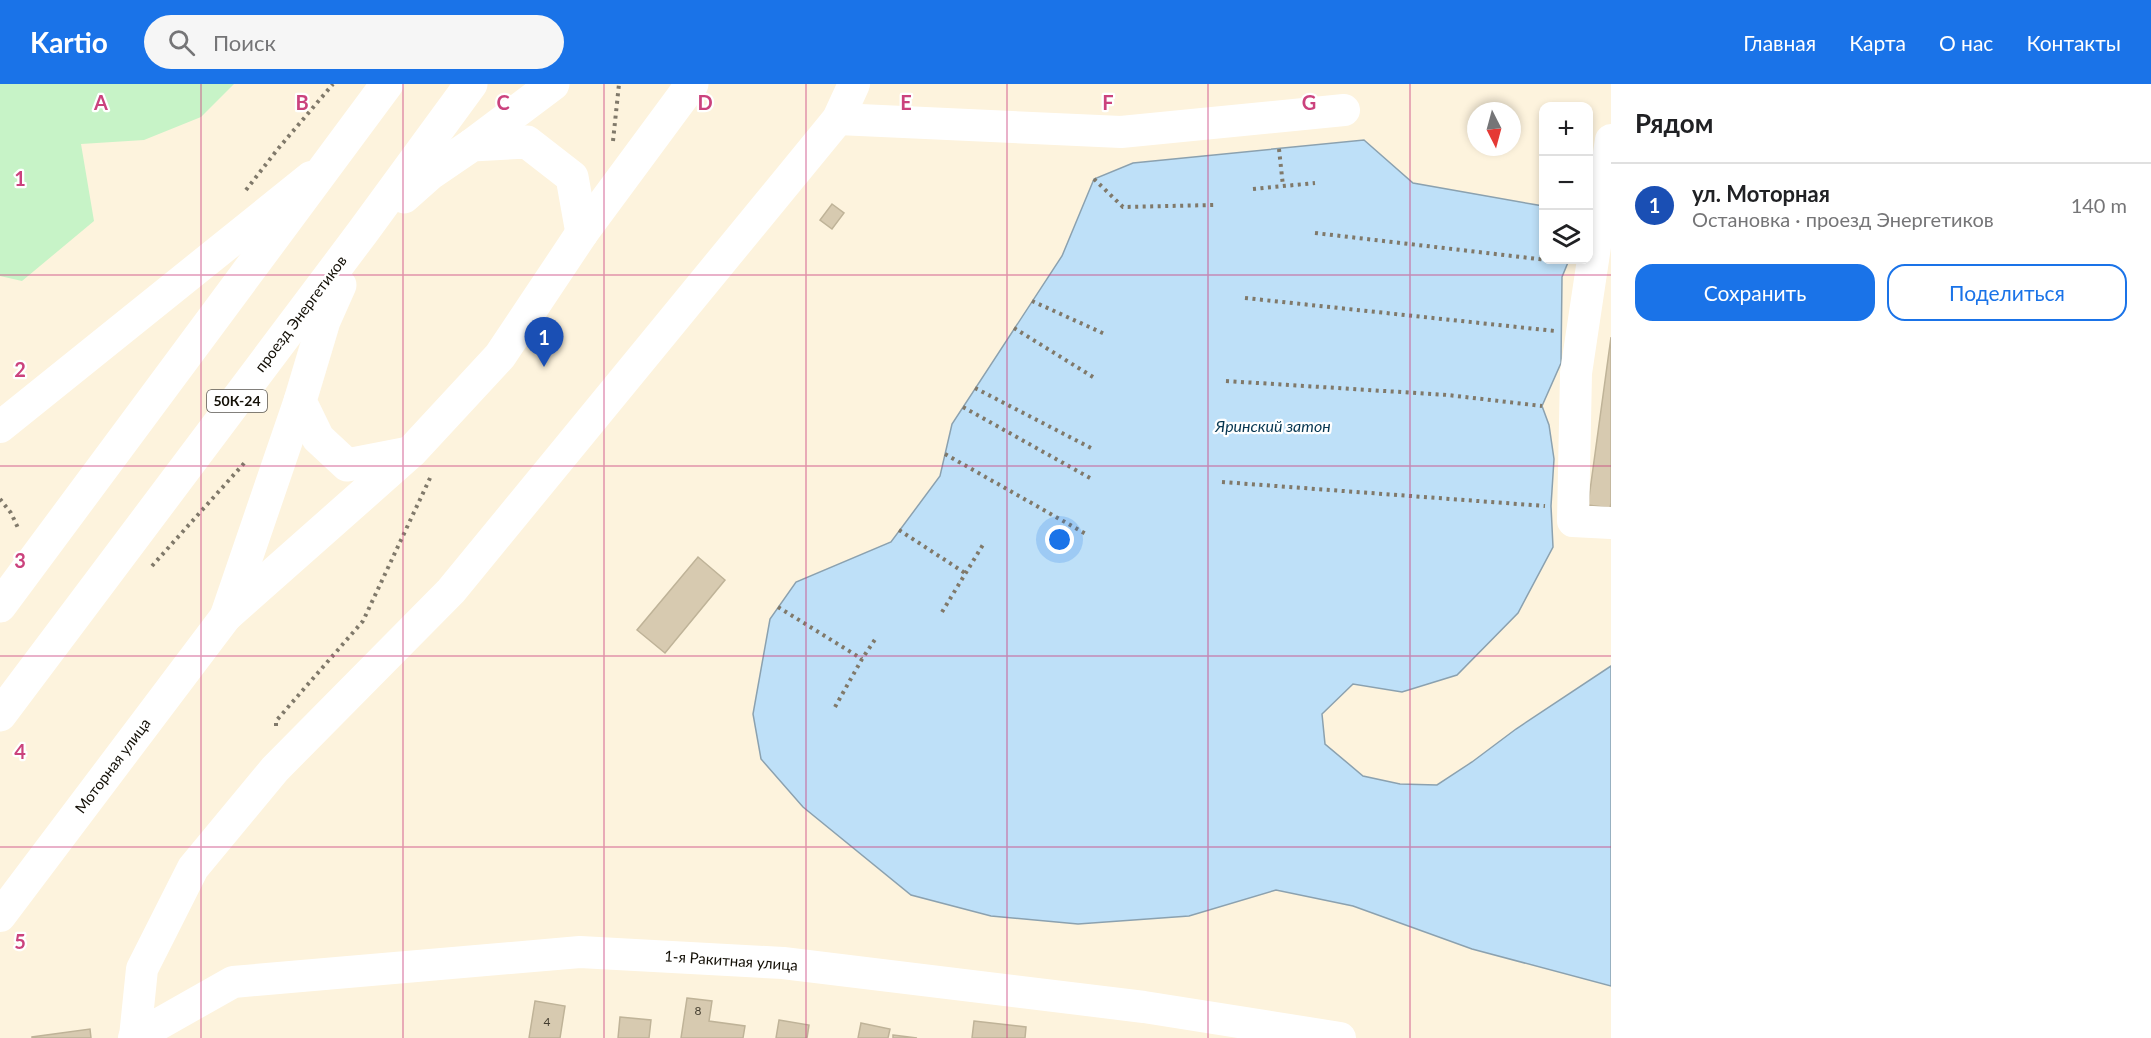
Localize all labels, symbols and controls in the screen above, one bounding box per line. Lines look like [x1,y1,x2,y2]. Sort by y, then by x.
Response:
search box [144,15,564,69]
text: Kartio [30,25,108,59]
icon: search [165,26,198,59]
text: Поиск [213,29,276,56]
text: Главная [1743,30,1816,55]
text: Карта [1849,30,1906,55]
text: О нас [1939,30,1993,55]
text: Контакты [2026,30,2121,55]
text: A [93,90,108,114]
text: B [295,90,309,114]
text: C [496,90,510,114]
text: D [697,90,713,114]
text: E [900,90,912,114]
text: F [1102,90,1114,114]
text: G [1302,90,1316,114]
north arrow [1467,102,1521,156]
map controls [1539,102,1593,264]
button: + [1539,102,1593,156]
text: Рядом [1635,107,1713,139]
button: − [1539,156,1593,210]
text: 1 [14,166,26,190]
text: ул. Моторная [1692,180,1830,207]
text: 1 [1649,193,1660,217]
text: 140 m [2071,193,2127,217]
text: Остановка · проезд Энергетиков [1692,207,1994,231]
button: layers [1539,210,1593,264]
street label: проезд Энергетиков [251,252,350,375]
button: Сохранить [1635,264,1875,321]
button: Поделиться [1887,264,2127,321]
pin: 1 [524,318,564,367]
text: 2 [14,357,26,381]
road number: 50К-24 [207,390,267,412]
water label: Яринский затон [1214,416,1331,435]
your location [1045,525,1074,554]
text: 3 [14,548,26,572]
street label: Моторная улица [71,714,154,816]
text: 4 [14,739,26,763]
text: 5 [14,929,26,953]
street label: 1-я Ракитная улица [664,946,798,974]
house number: 8 [695,1003,702,1018]
house number: 4 [544,1014,551,1029]

